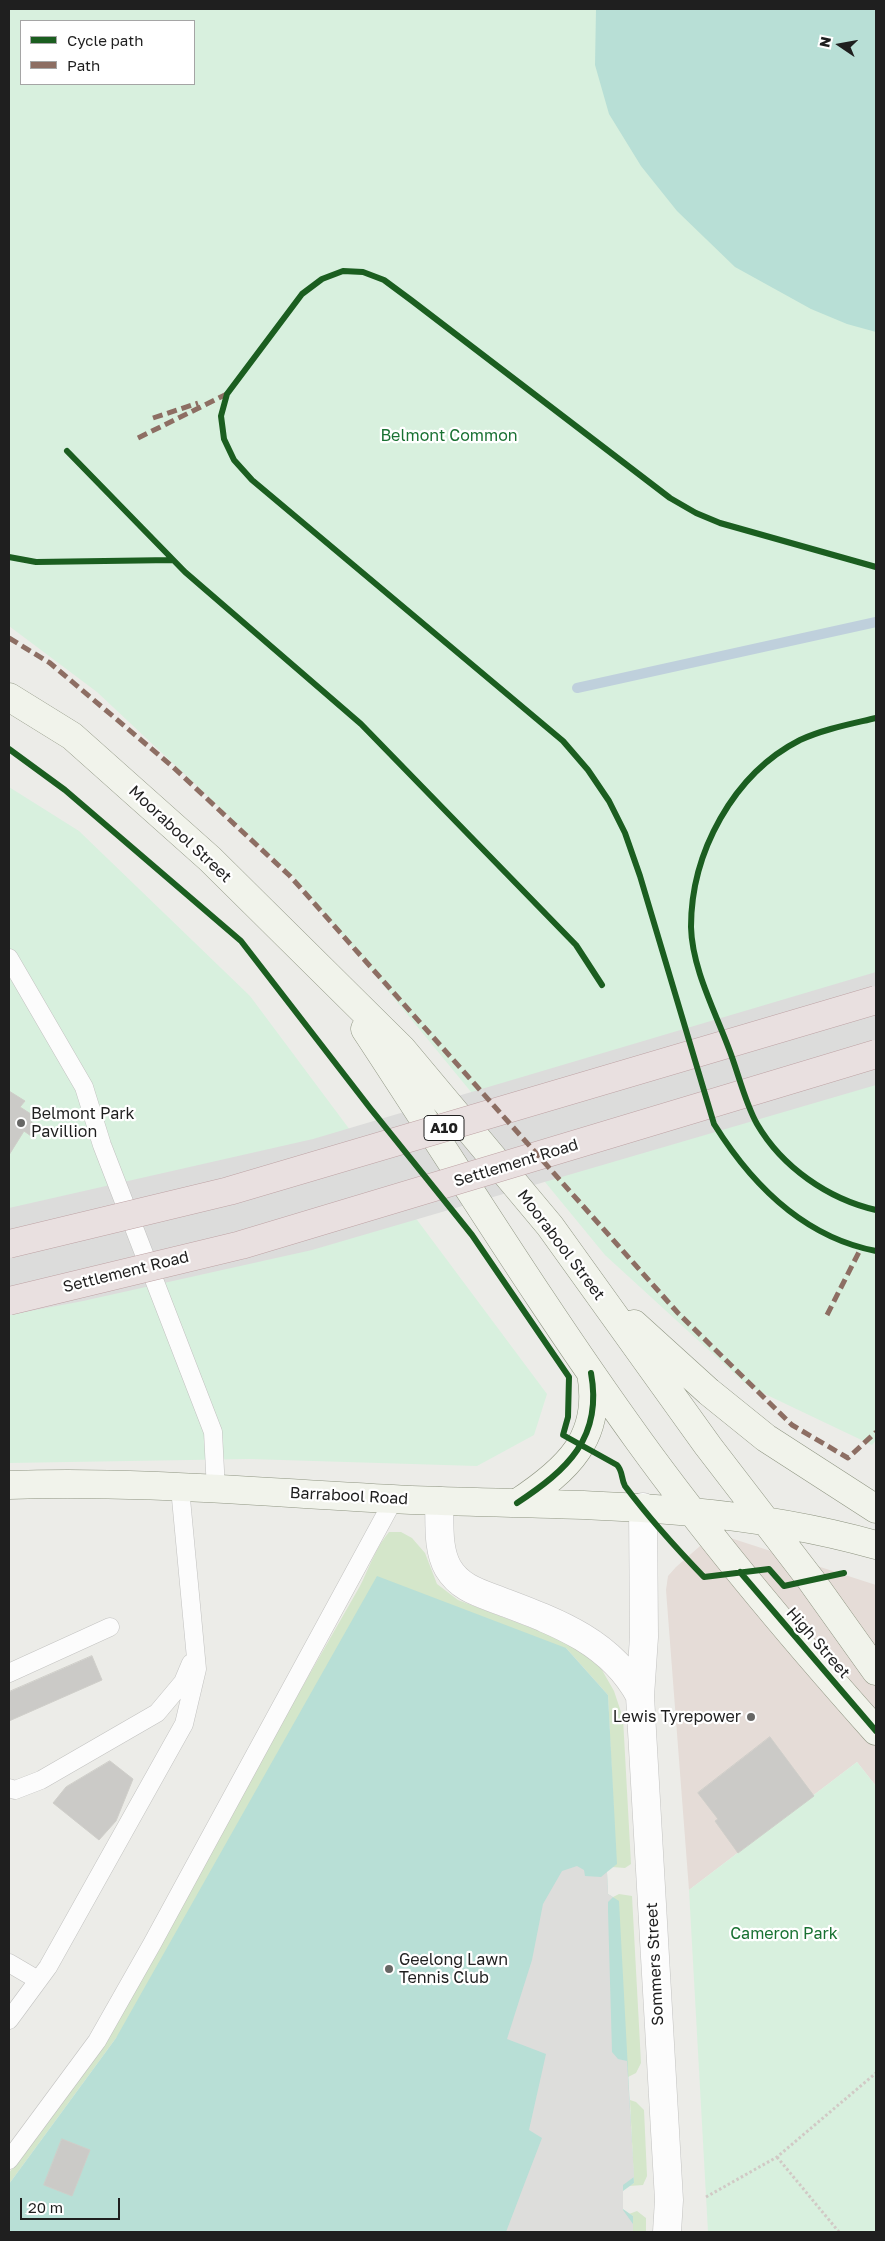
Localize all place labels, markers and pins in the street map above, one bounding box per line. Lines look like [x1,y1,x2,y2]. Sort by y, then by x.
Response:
place label: Belmont Park Pavillion [31,1104,135,1142]
marker: Belmont Park Pavillion [15,1117,27,1129]
place label: Lewis Tyrepower [613,1707,741,1727]
marker: Lewis Tyrepower [745,1711,757,1723]
place label: Geelong Lawn Tennis Club [399,1950,508,1988]
marker: Geelong Lawn Tennis Club [383,1963,395,1975]

